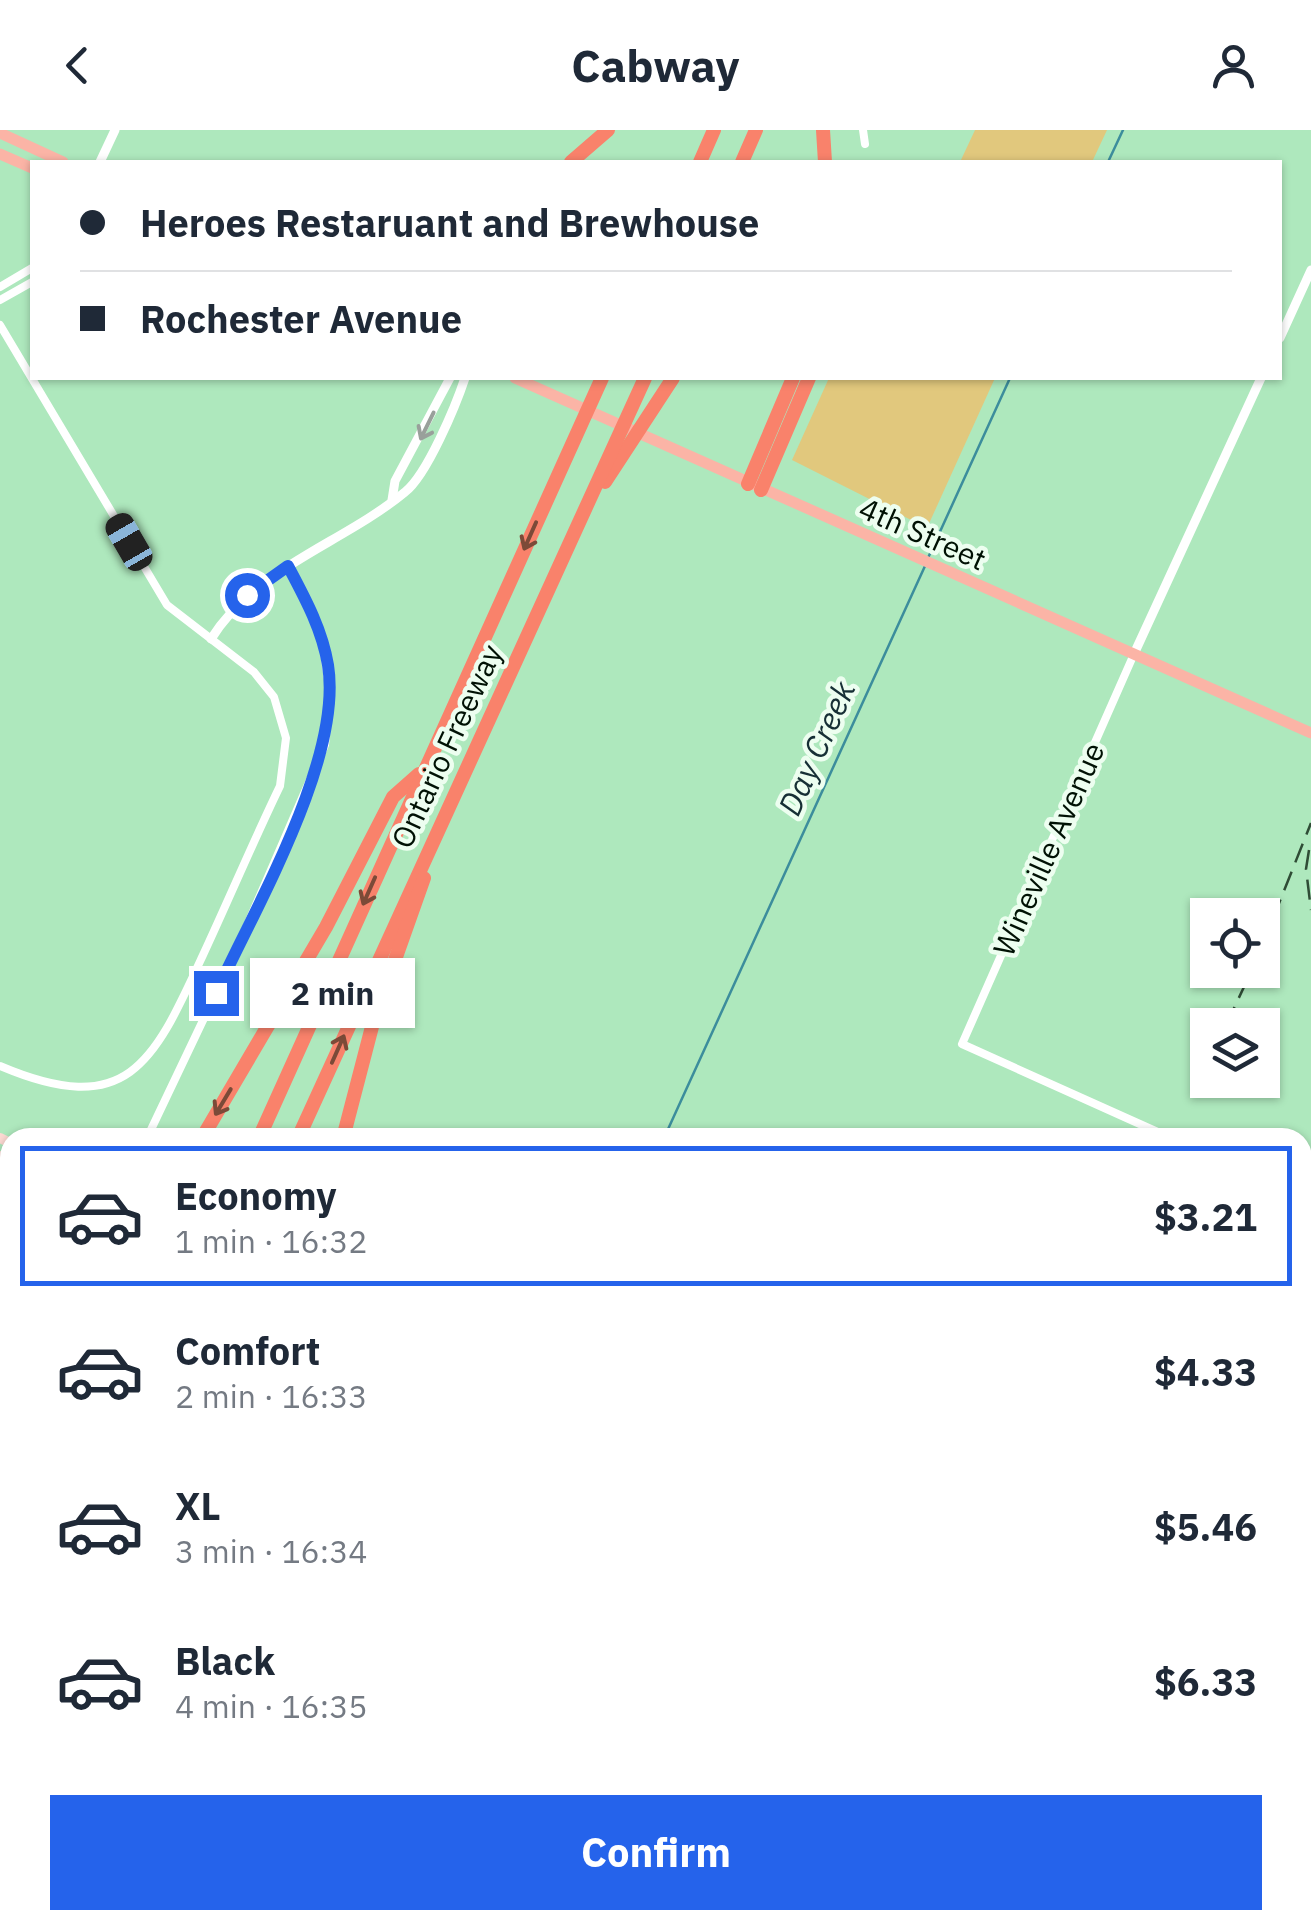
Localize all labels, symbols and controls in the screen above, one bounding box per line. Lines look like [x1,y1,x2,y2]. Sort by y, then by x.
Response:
text: Cabway [571,36,740,94]
icon: back [50,38,105,93]
icon: person [1206,38,1261,93]
text: Heroes Restaruant and Brewhouse [140,198,759,247]
text: Rochester Avenue [140,294,462,343]
one-way arrow [417,410,436,440]
street label: 4th Street [853,488,993,578]
car [101,509,157,575]
one-way arrow [520,520,538,551]
route start [225,573,270,618]
street label: Ontario Freeway [382,638,510,854]
water label: Day Creek [768,673,865,822]
street label: Wineville Avenue [983,736,1113,962]
one-way arrow [359,875,377,906]
map controls [1190,898,1280,1098]
button: locate [1190,898,1280,988]
callout: 2 min [251,958,416,1028]
route end [194,971,239,1016]
text: 2 min [291,972,374,1014]
button: layers [1190,1008,1280,1098]
one-way arrow [330,1035,349,1065]
one-way arrow [212,1087,232,1117]
icon: car [55,1171,145,1261]
text: Economy [175,1171,337,1220]
text: $3.21 [1154,1192,1257,1241]
text: 1 min · 16:32 [175,1220,368,1262]
icon: car [55,1326,145,1416]
text: Comfort [175,1326,320,1375]
text: $4.33 [1154,1347,1257,1396]
text: 2 min · 16:33 [175,1375,368,1417]
icon: car [55,1481,145,1571]
text: XL [175,1481,221,1530]
text: $5.46 [1154,1502,1257,1551]
text: 3 min · 16:34 [175,1530,368,1572]
icon: car [55,1636,145,1726]
text: Black [175,1636,275,1685]
text: $6.33 [1154,1657,1257,1706]
text: 4 min · 16:35 [175,1685,368,1727]
button: Confirm [50,1795,1262,1910]

